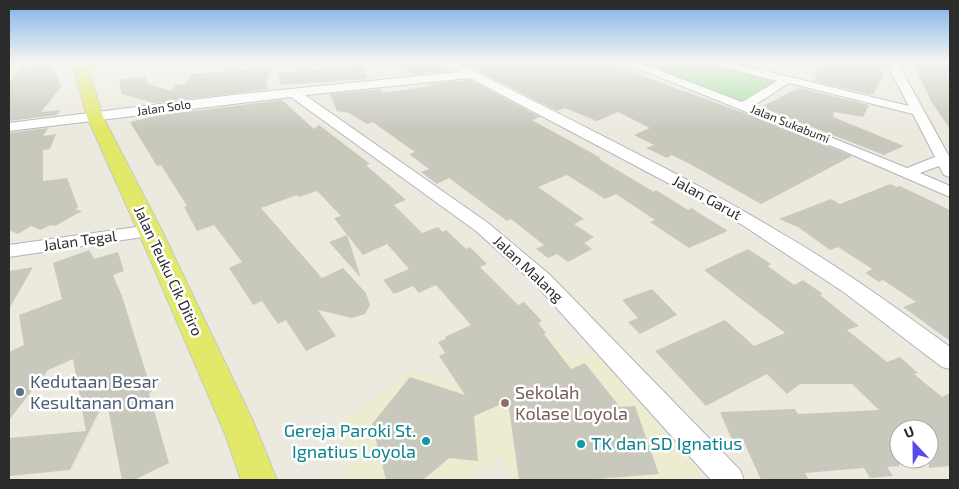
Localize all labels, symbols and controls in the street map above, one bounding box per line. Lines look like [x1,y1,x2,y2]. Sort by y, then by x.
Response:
street label: Jalan Solo [136,96,192,118]
street label: Jalan Sukabumi [749,101,832,145]
street label: Jalan Garut [670,171,745,224]
street label: Jalan Teuku Cik Ditiro [131,203,207,338]
street label: Jalan Tegal [42,226,118,254]
street label: Jalan Malang [490,231,568,306]
place label: Kedutaan Besar Kesultanan Oman [30,370,174,413]
place label: Sekolah Kolase Loyola [515,381,628,424]
marker: Kedutaan Besar Kesultanan Oman [14,386,26,398]
marker: Sekolah Kolase Loyola [499,397,511,409]
place label: Gereja Paroki St. Ignatius Loyola [284,419,416,462]
north arrow [889,419,939,469]
text: U [901,422,917,441]
place label: TK dan SD Ignatius [591,432,743,454]
marker: Gereja Paroki St. Ignatius Loyola [420,435,432,447]
marker: TK dan SD Ignatius [575,438,587,450]

